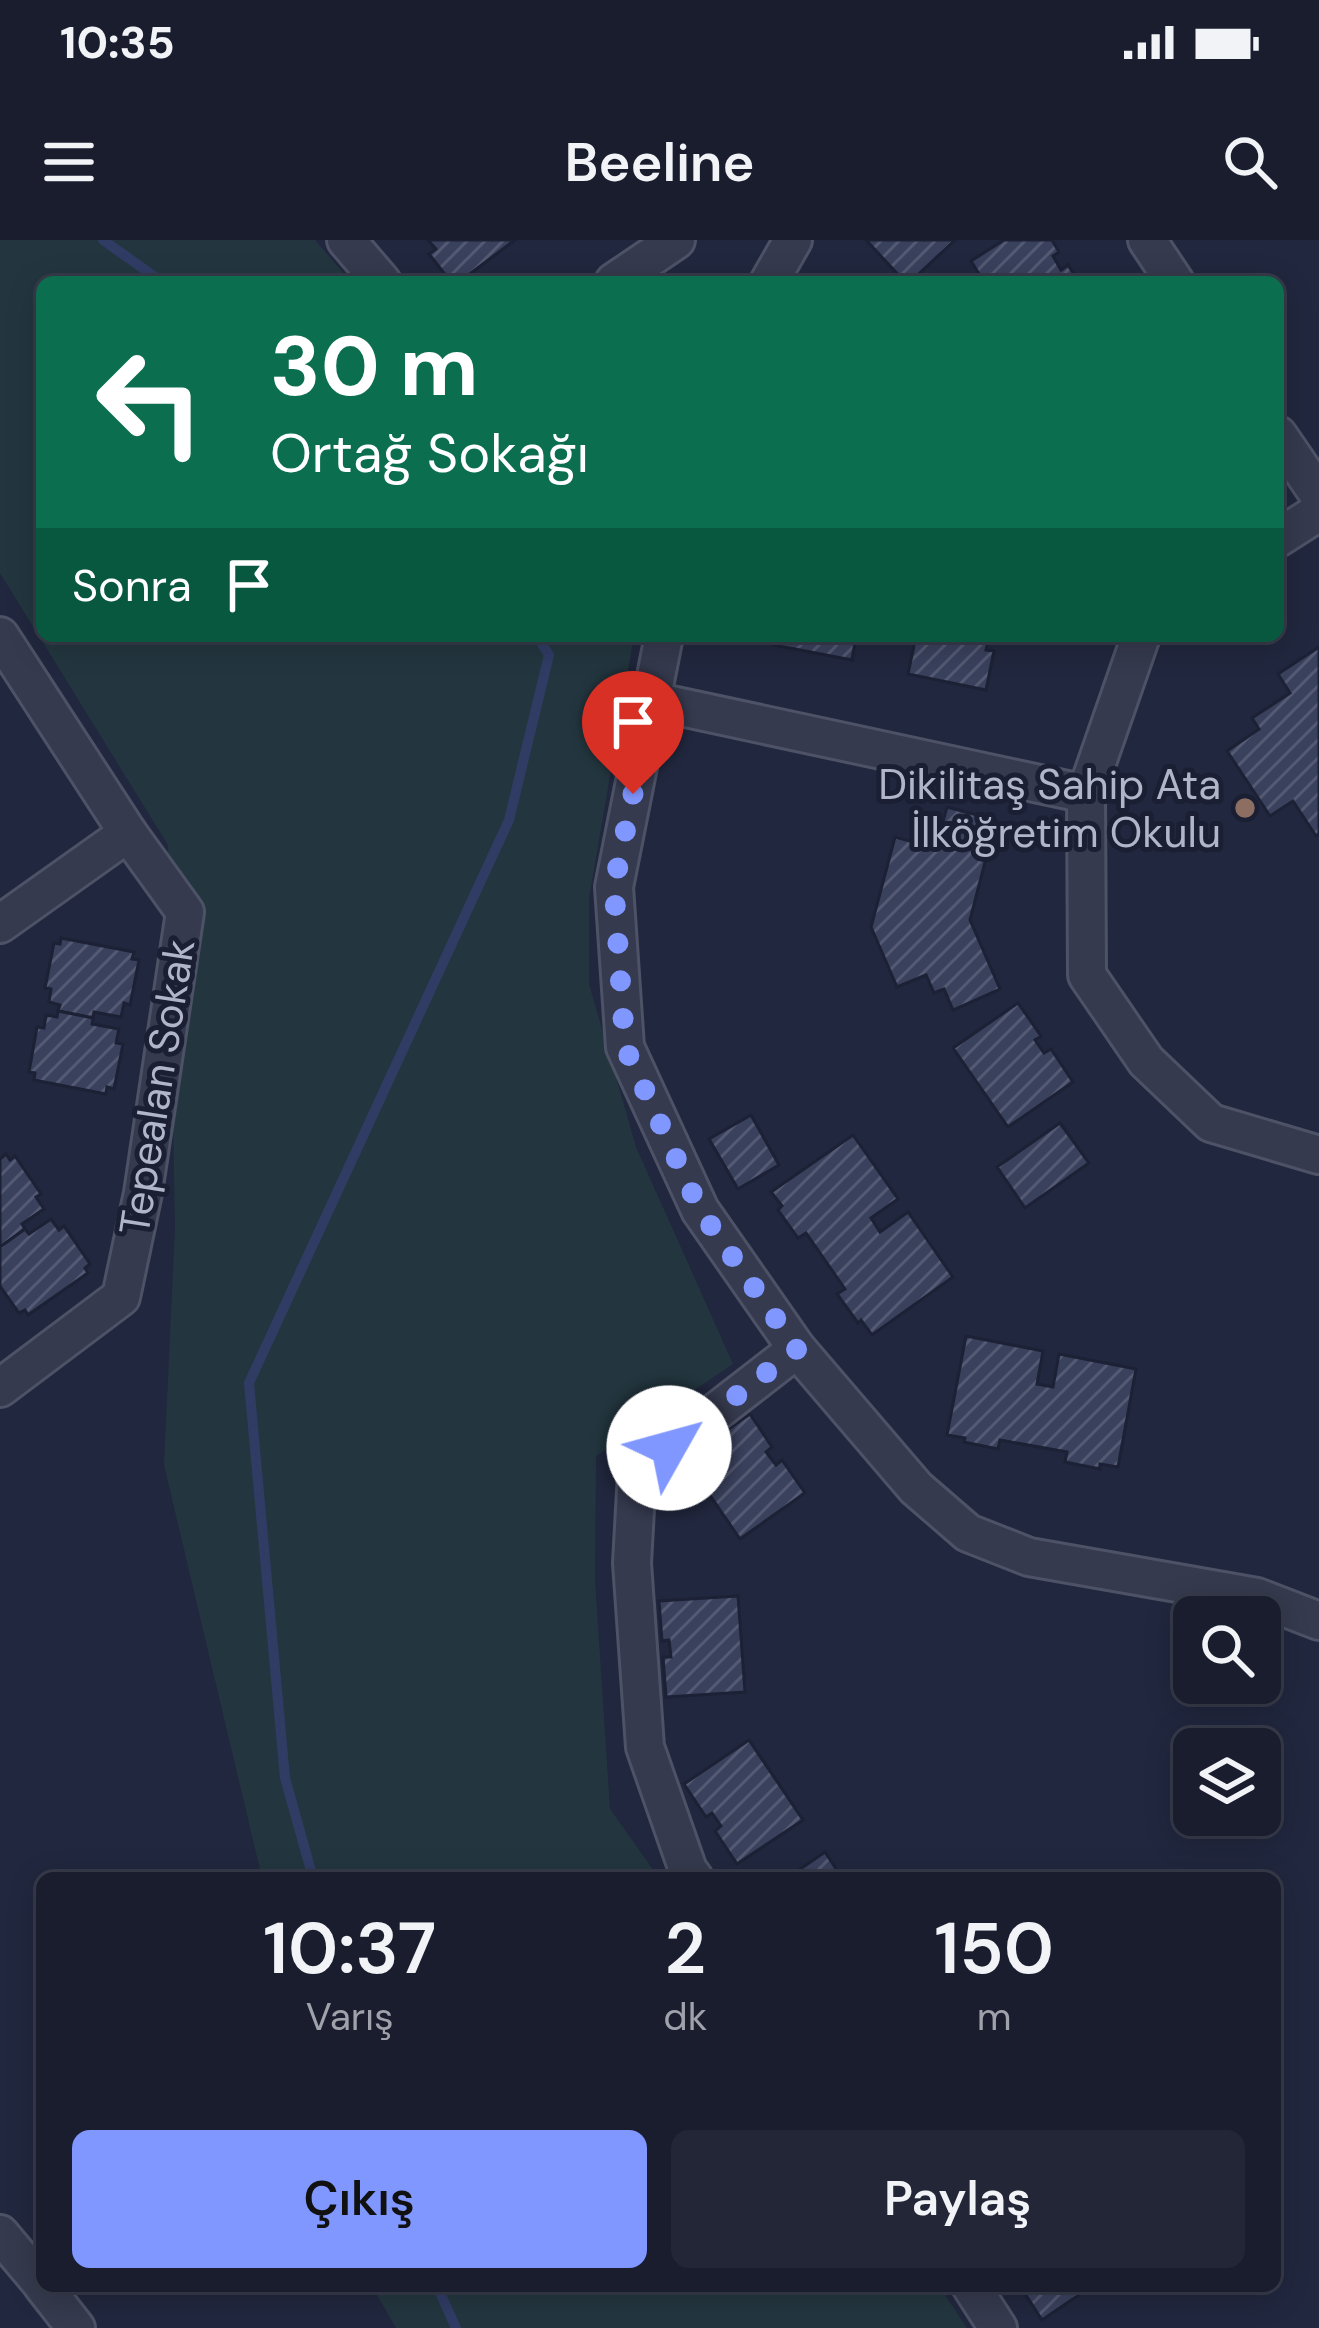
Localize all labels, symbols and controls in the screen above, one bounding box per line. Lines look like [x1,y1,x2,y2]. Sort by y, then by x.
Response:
text: 10:35 [60,13,175,72]
text: Beeline [565,127,754,198]
icon: menu [36,129,102,195]
icon: search [1217,129,1283,195]
text: 30 m [270,312,479,421]
icon: left [72,324,228,480]
text: Ortağ Sokağı [270,418,589,489]
icon: arrive [216,552,282,618]
text: Sonra [72,556,192,615]
pin [582,671,684,794]
icon: arrive [600,689,666,755]
place label: Dikilitaş Sahip Ata İlköğretim Okulu [878,757,1221,860]
marker: Dikilitaş Sahip Ata İlköğretim Okulu [1232,795,1258,821]
street label: Tepealan Sokak [106,935,208,1239]
position arrow [606,1385,732,1511]
map controls [1173,1596,1281,1836]
button: search [1173,1596,1281,1704]
button: layers [1173,1728,1281,1836]
text: 10:37 [263,1902,436,1995]
text: 2 [665,1902,706,1995]
text: 150 [934,1902,1054,1995]
text: Varış [306,1991,394,2042]
text: dk [663,1991,707,2042]
text: m [977,1991,1012,2042]
button: Çıkış [72,2130,647,2268]
button: Paylaş [671,2130,1245,2268]

